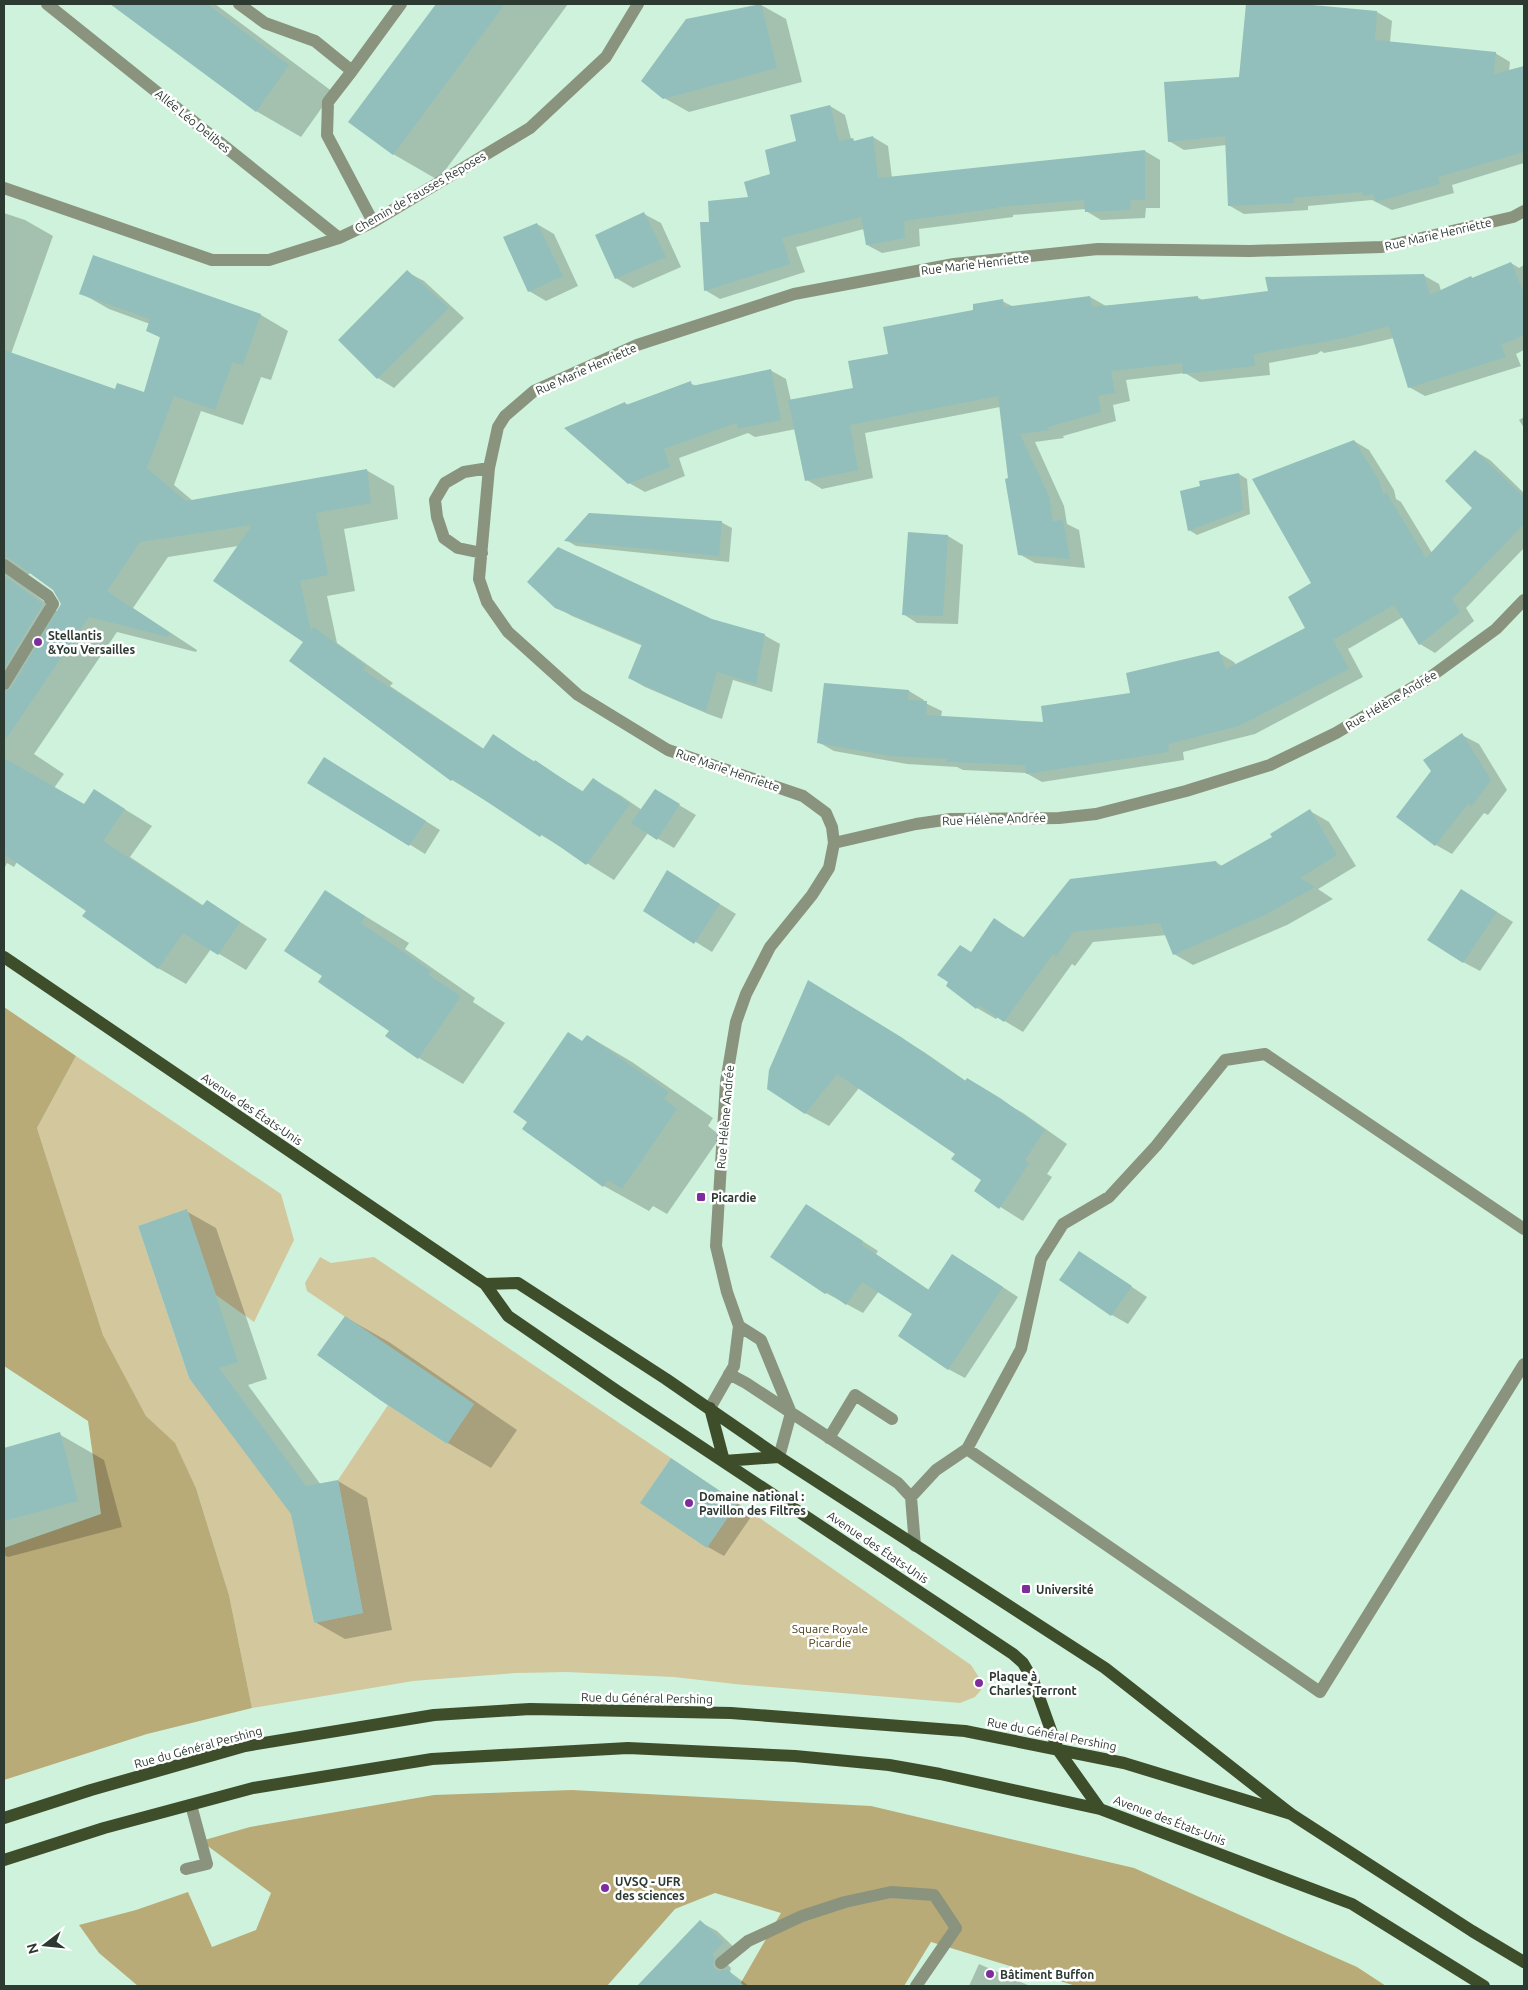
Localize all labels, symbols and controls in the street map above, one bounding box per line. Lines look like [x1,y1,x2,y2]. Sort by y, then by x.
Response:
street label: Allée Léo Delibes [153,87,233,155]
street label: Chemin de Fausses Reposes [352,149,488,235]
street label: Rue Marie Henriette [1383,215,1493,253]
street label: Rue Marie Henriette [920,251,1030,277]
street label: Rue Marie Henriette [534,341,638,397]
place label: Stellantis &You Versailles [48,629,136,656]
marker: Stellantis &You Versailles [32,636,44,648]
street label: Rue Hélène Andrée [1343,668,1439,732]
street label: Rue Marie Henriette [674,746,782,794]
street label: Rue Hélène Andrée [942,811,1046,827]
street label: Rue Hélène Andrée [714,1065,736,1169]
street label: Avenue des États-Unis [199,1070,305,1148]
marker: Picardie [695,1191,707,1203]
place label: Picardie [711,1191,756,1204]
place label: Domaine national : Pavillon des Filtres [699,1490,806,1517]
marker: Domaine national : Pavillon des Filtres [683,1497,695,1509]
street label: Avenue des États-Unis [825,1508,931,1586]
marker: Université [1020,1583,1032,1595]
place label: Université [1036,1583,1094,1596]
park label: Square Royale Picardie [792,1622,868,1649]
place label: Plaque à Charles Terront [989,1670,1077,1697]
marker: Plaque à Charles Terront [973,1677,985,1689]
street label: Rue du Général Pershing [581,1690,713,1706]
street label: Rue du Général Pershing [986,1715,1118,1753]
street label: Rue du Général Pershing [133,1724,263,1770]
street label: Avenue des États-Unis [1112,1793,1228,1847]
place label: UVSQ - UFR des sciences [615,1875,685,1902]
marker: UVSQ - UFR des sciences [599,1882,611,1894]
north arrow [20,1920,70,1970]
text: N [23,1941,42,1956]
marker: Bâtiment Buffon [984,1968,996,1980]
place label: Bâtiment Buffon [1000,1968,1094,1981]

